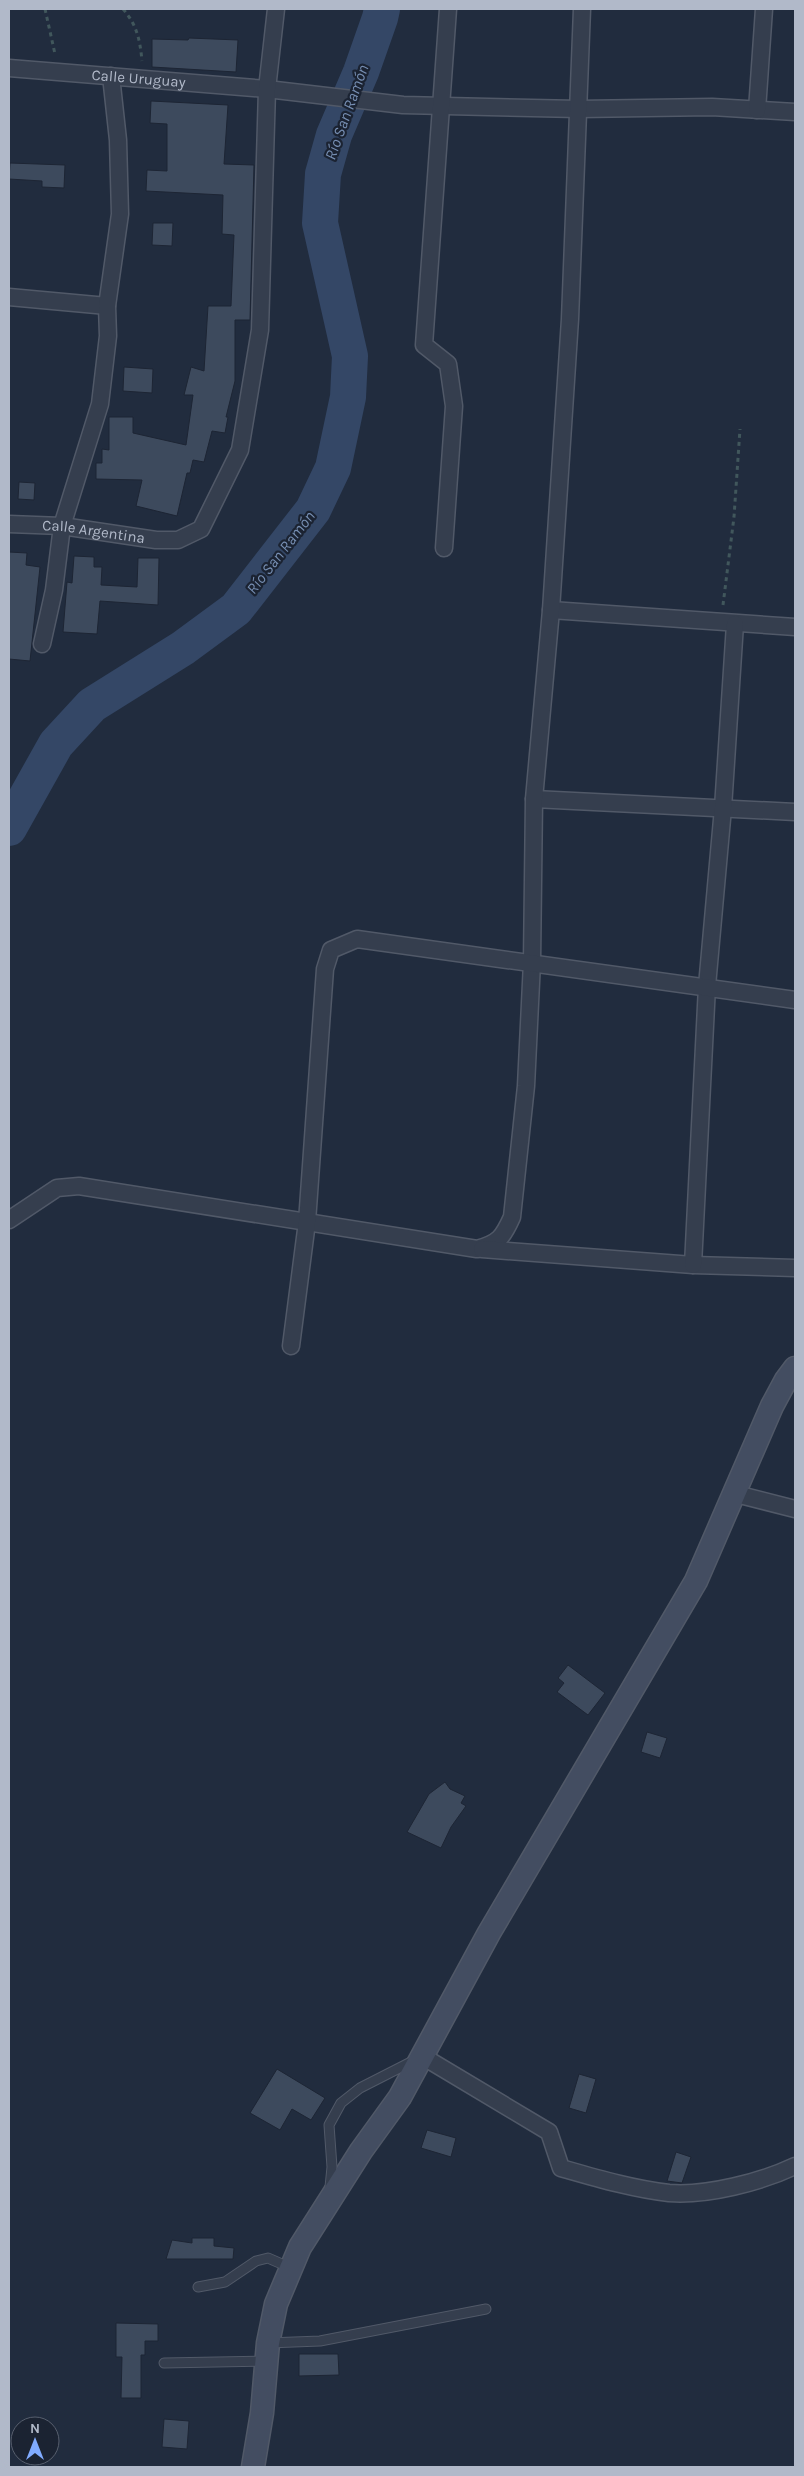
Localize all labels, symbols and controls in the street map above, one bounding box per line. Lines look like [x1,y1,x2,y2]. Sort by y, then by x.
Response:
water label: Río San Ramón [320,62,373,163]
street label: Calle Uruguay [91,66,186,91]
water label: Río San Ramón [242,507,319,598]
street label: Calle Argentina [42,516,146,547]
north arrow [10,2416,60,2466]
text: N [30,2420,40,2437]

